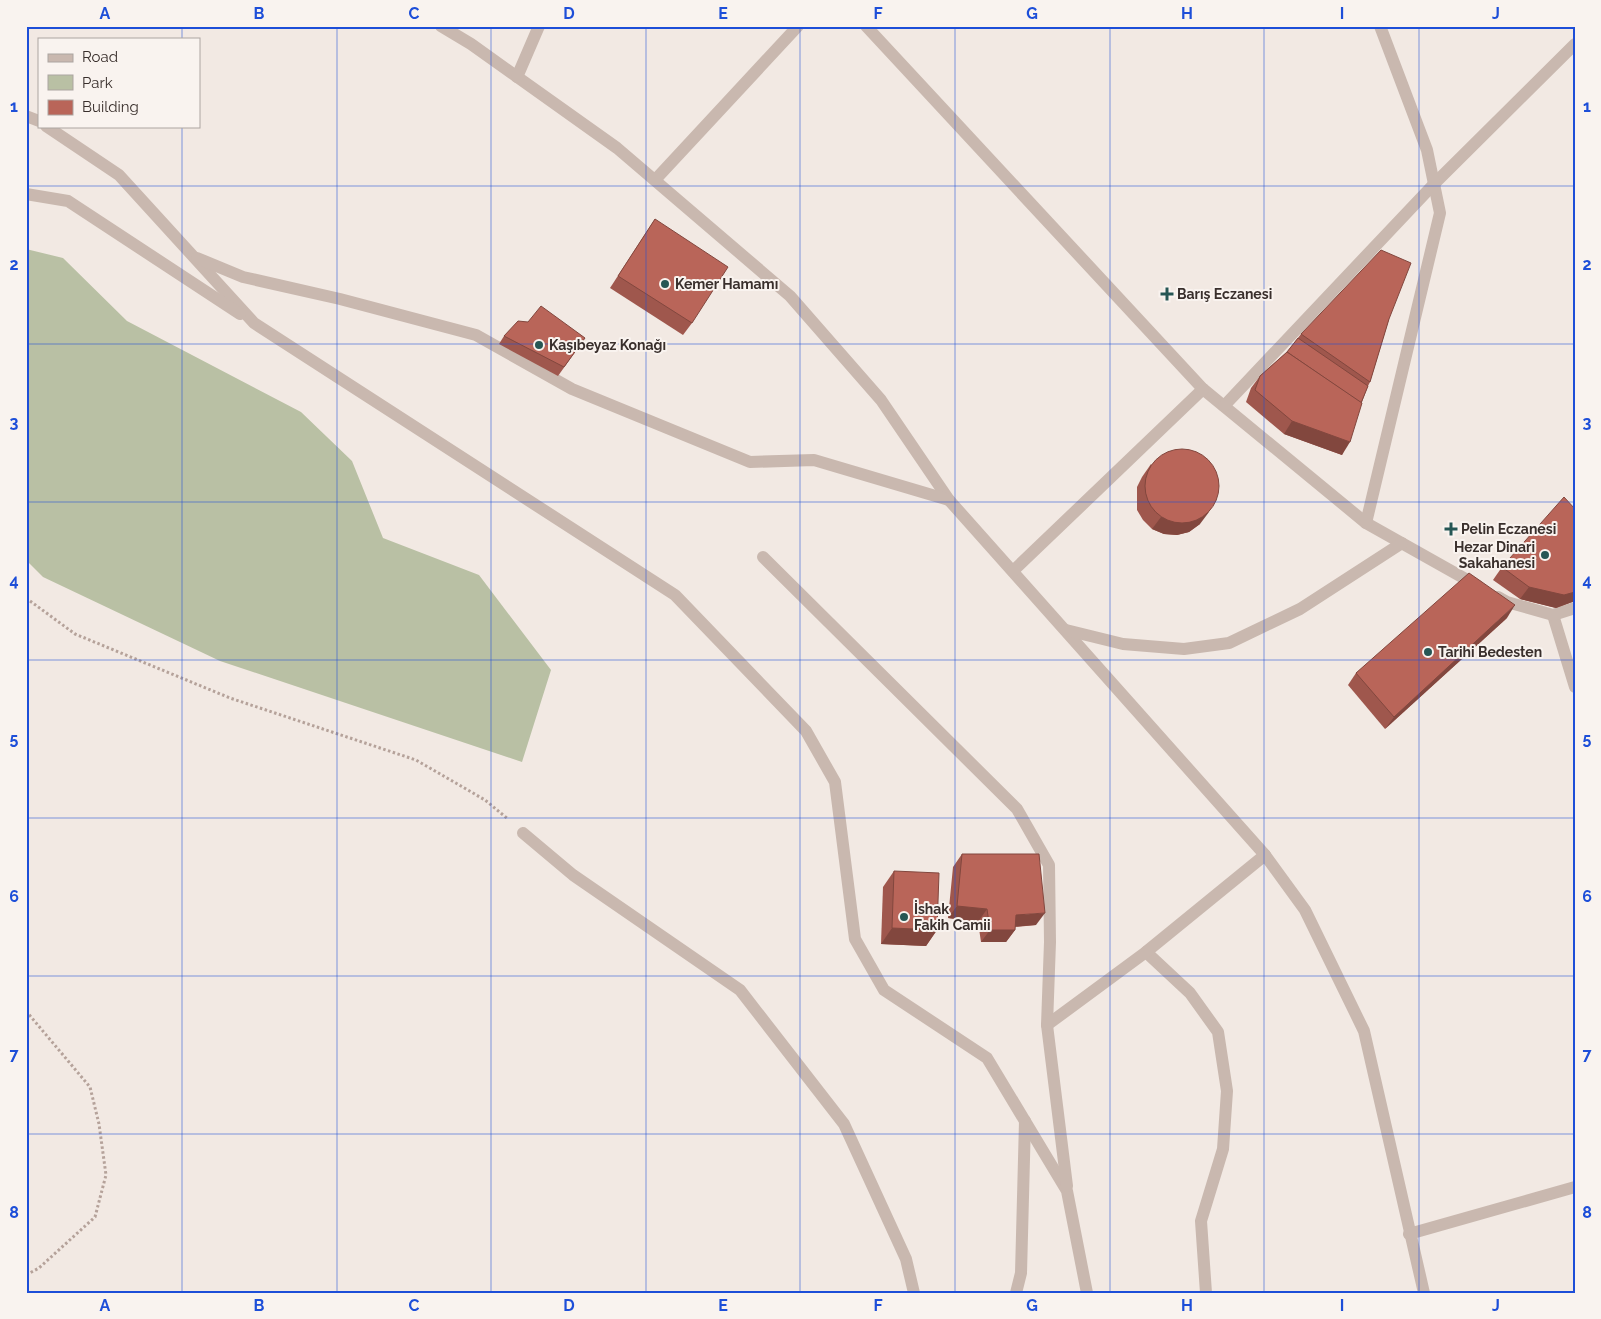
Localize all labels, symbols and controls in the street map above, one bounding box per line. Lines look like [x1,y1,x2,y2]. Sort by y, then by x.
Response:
text: A [100,4,111,23]
text: B [254,4,265,23]
text: C [409,4,420,23]
text: D [563,4,575,23]
text: E [718,4,728,23]
text: F [873,4,883,23]
text: G [1026,4,1038,23]
text: H [1181,4,1193,23]
text: I [1340,4,1344,23]
text: J [1492,4,1500,23]
legend [38,38,200,128]
text: Road [82,48,118,66]
text: Park [82,74,113,92]
text: 1 [10,97,18,116]
text: 1 [1583,97,1591,116]
text: Building [82,98,139,116]
text: 2 [9,255,19,274]
text: 2 [1582,255,1592,274]
place label: Kemer Hamamı [675,276,778,292]
marker: Kemer Hamamı [659,278,671,290]
place label: Barış Eczanesi [1177,286,1272,302]
marker: Barış Eczanesi [1161,288,1173,300]
place label: Kaşıbeyaz Konağı [549,337,666,353]
marker: Kaşıbeyaz Konağı [533,339,545,351]
text: 3 [10,413,19,432]
text: 3 [1583,413,1592,432]
place label: Pelin Eczanesi [1461,521,1556,537]
marker: Pelin Eczanesi [1445,523,1457,535]
place label: Hezar Dinari Sakahanesi [1454,539,1535,571]
marker: Hezar Dinari Sakahanesi [1539,549,1551,561]
text: 4 [9,571,19,590]
text: 4 [1582,571,1592,590]
place label: Tarihi Bedesten [1438,644,1542,660]
marker: Tarihi Bedesten [1422,646,1434,658]
text: 5 [10,729,19,748]
text: 5 [1583,729,1592,748]
text: 6 [9,887,19,906]
text: 6 [1582,887,1592,906]
place label: İshak Fakih Camii [914,900,990,933]
marker: İshak Fakih Camii [898,911,910,923]
text: 7 [10,1045,19,1064]
text: 7 [1583,1045,1592,1064]
text: 8 [9,1203,19,1222]
text: 8 [1582,1203,1592,1222]
text: A [100,1296,111,1315]
text: B [254,1296,265,1315]
text: C [409,1296,420,1315]
text: D [563,1296,575,1315]
text: E [718,1296,728,1315]
text: F [873,1296,883,1315]
text: G [1026,1296,1038,1315]
text: H [1181,1296,1193,1315]
text: I [1340,1296,1344,1315]
text: J [1492,1296,1500,1315]

